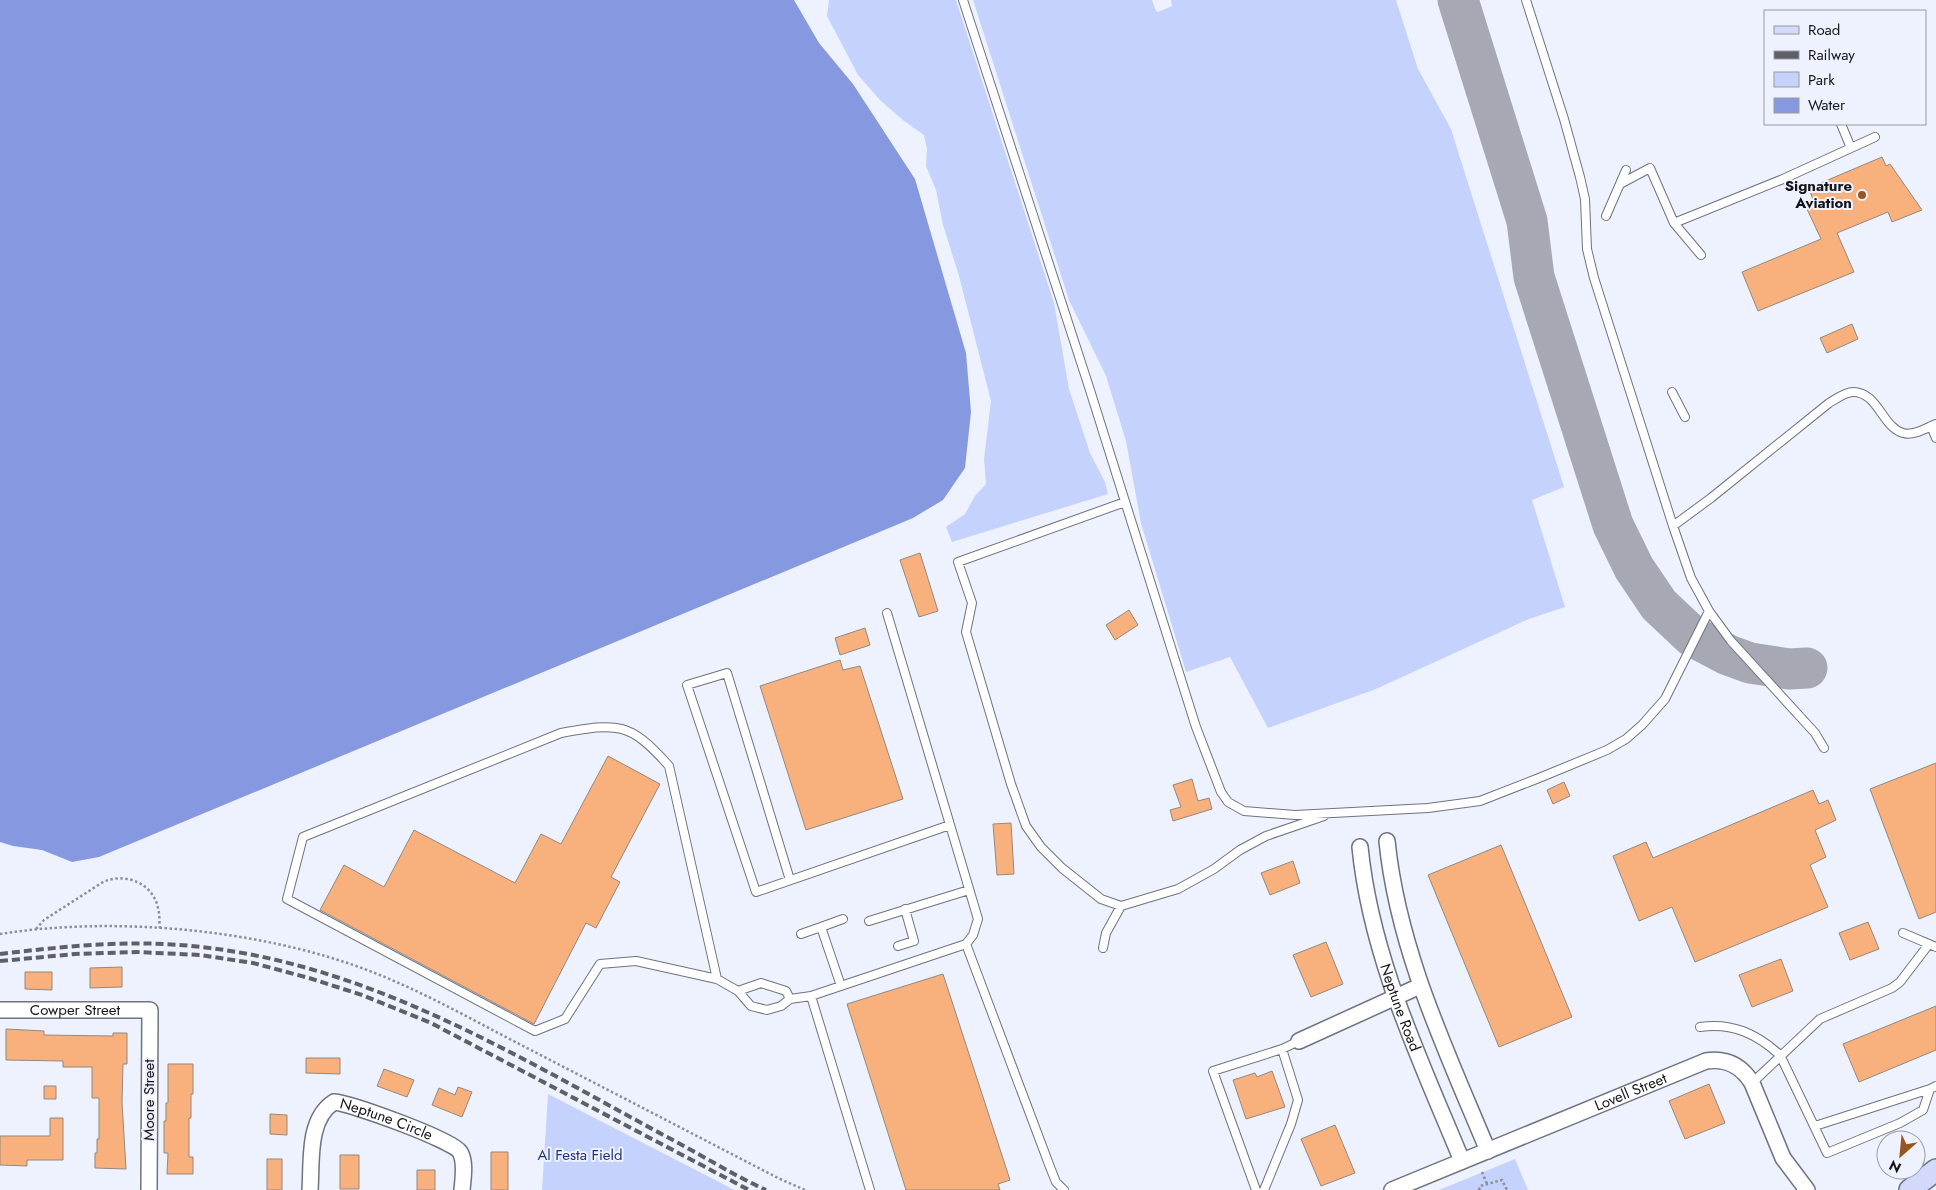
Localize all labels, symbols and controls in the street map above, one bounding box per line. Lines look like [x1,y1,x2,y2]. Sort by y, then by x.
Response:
legend [1764,10,1926,125]
text: Road [1808,19,1840,41]
text: Railway [1808,44,1855,66]
text: Park [1808,69,1835,91]
text: Water [1808,94,1846,116]
place label: Signature Aviation [1785,175,1852,214]
marker: Signature Aviation [1856,189,1868,201]
street label: Neptune Road [1374,961,1426,1055]
street label: Cowper Street [30,999,121,1021]
street label: Moore Street [138,1059,160,1141]
street label: Lovell Street [1591,1067,1670,1117]
street label: Neptune Circle [337,1092,437,1146]
north arrow [1876,1130,1926,1180]
park label: Al Festa Field [537,1144,623,1166]
text: N [1886,1155,1905,1178]

